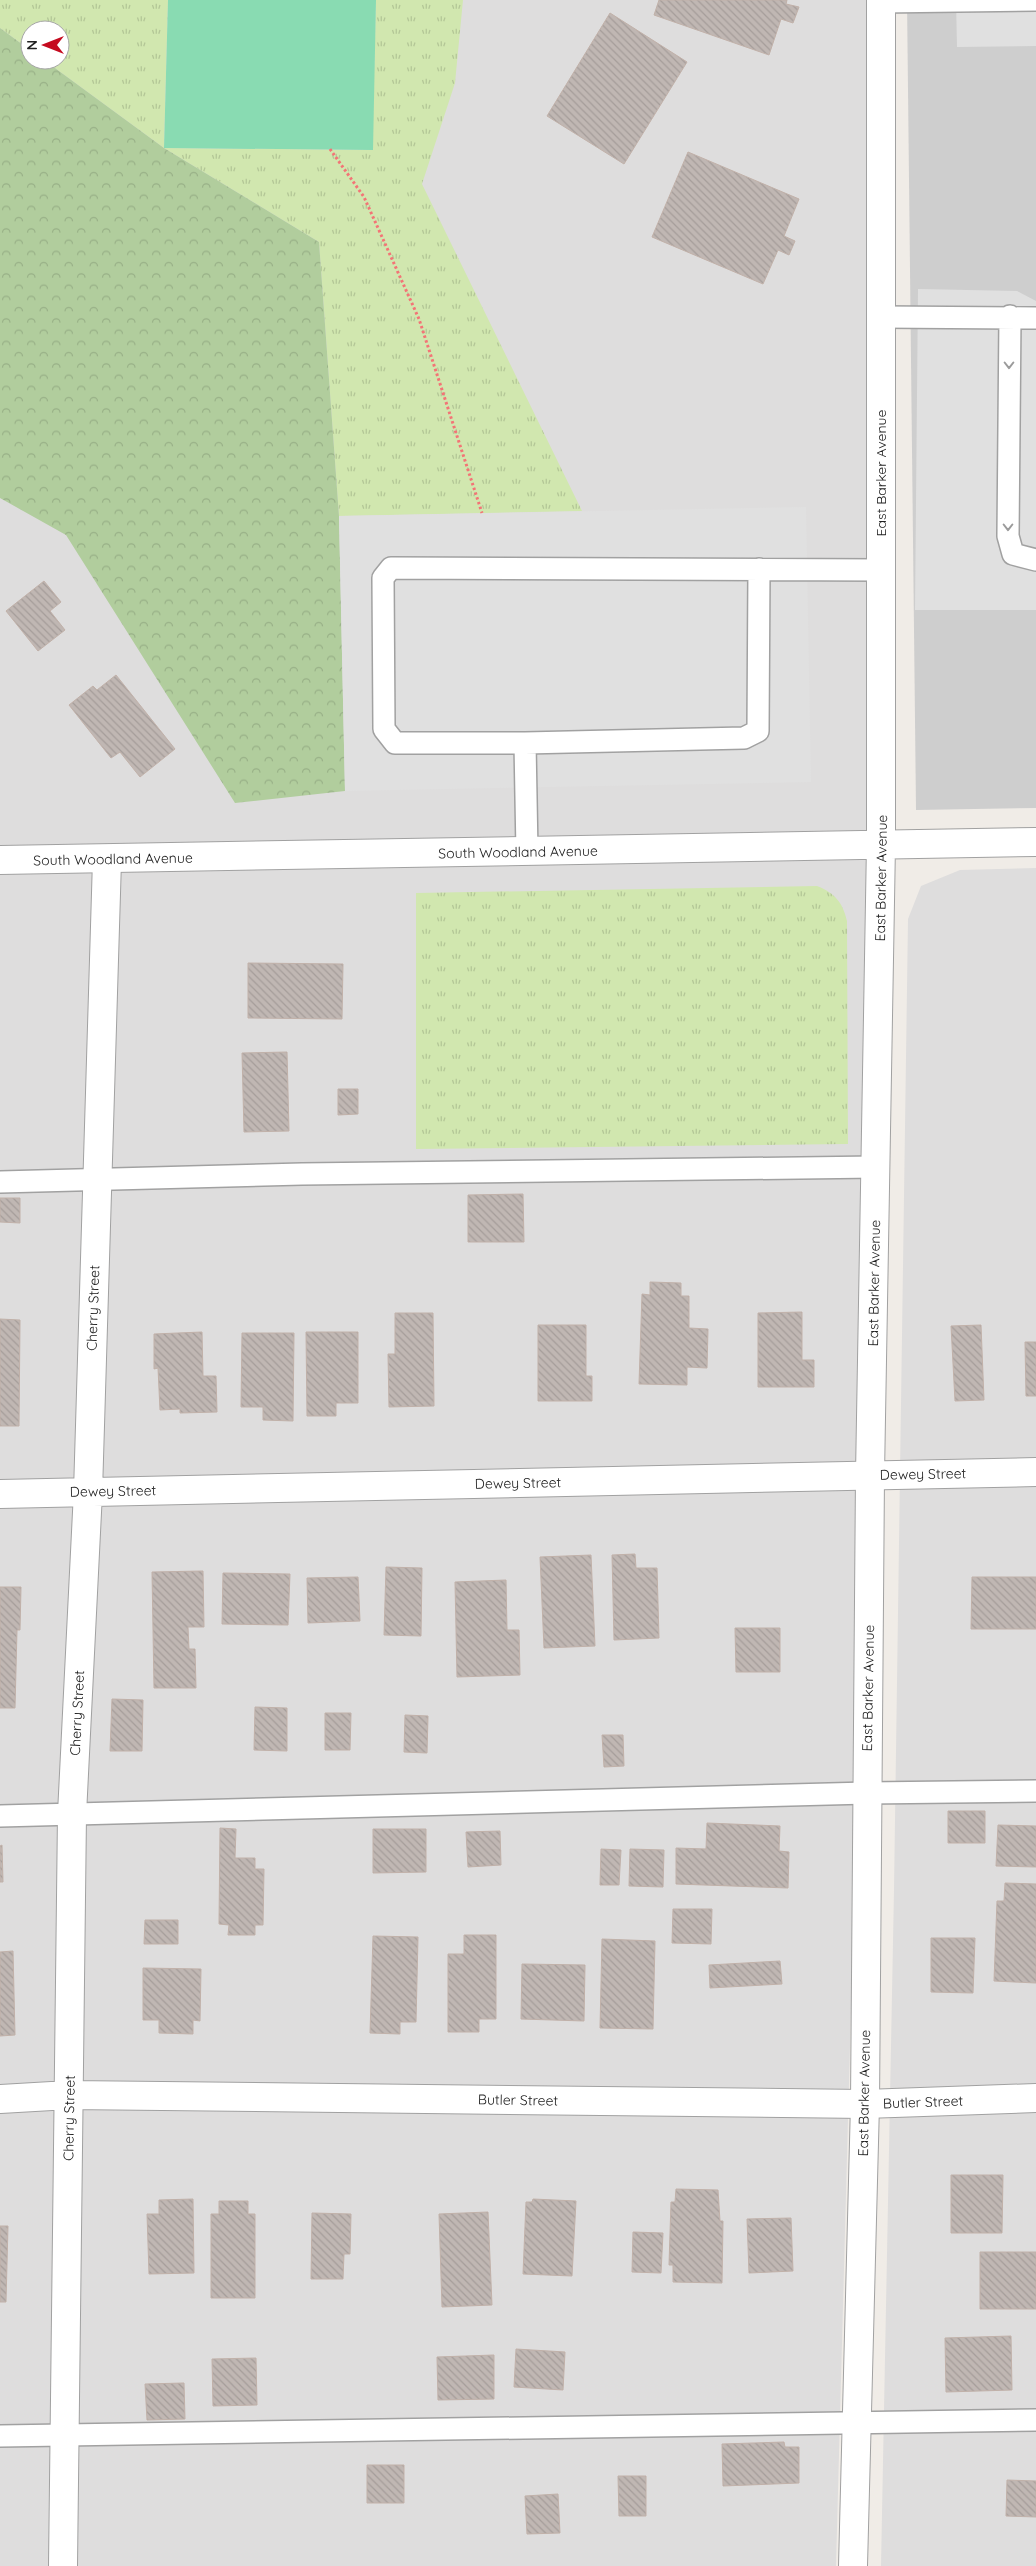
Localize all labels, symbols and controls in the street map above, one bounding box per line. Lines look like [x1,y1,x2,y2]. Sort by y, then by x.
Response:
north arrow [20,20,70,70]
text: N [23,40,41,50]
one-way arrow [1004,361,1014,369]
street label: East Barker Avenue [872,410,890,536]
one-way arrow [1003,524,1013,531]
street label: East Barker Avenue [871,814,891,942]
street label: South Woodland Avenue [438,842,598,862]
street label: South Woodland Avenue [33,849,193,869]
street label: East Barker Avenue [864,1219,884,1347]
street label: Cherry Street [83,1265,104,1351]
street label: Dewey Street [880,1464,967,1484]
street label: Dewey Street [475,1473,562,1493]
street label: Dewey Street [70,1481,157,1501]
street label: East Barker Avenue [858,1624,878,1752]
street label: Cherry Street [66,1669,88,1756]
street label: East Barker Avenue [854,2029,874,2157]
street label: Cherry Street [59,2075,79,2161]
street label: Butler Street [478,2090,559,2110]
street label: Butler Street [883,2092,964,2112]

